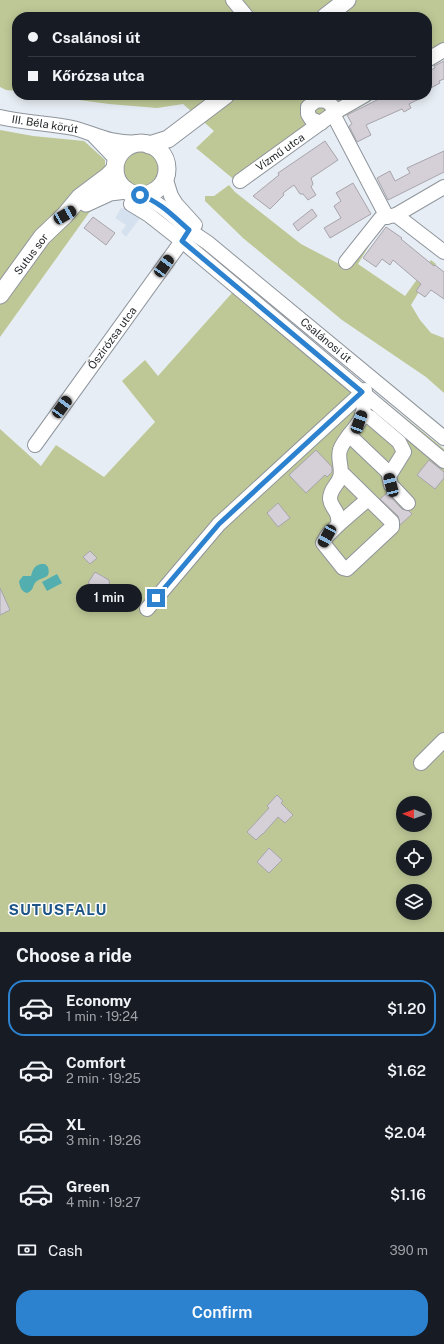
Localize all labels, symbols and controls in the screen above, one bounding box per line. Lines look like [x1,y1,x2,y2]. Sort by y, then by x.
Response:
text: Csalánosi út [52,29,141,46]
text: Kőrózsa utca [52,67,145,84]
street label: III. Béla körút [11,113,79,135]
street label: Vízmű utca [253,131,307,173]
route start [131,186,149,204]
car [52,204,78,226]
street label: Sutus sor [12,231,50,277]
car [152,253,176,279]
street label: Őszirózsa utca [85,304,139,371]
street label: Csalánosi út [298,315,354,365]
car [50,394,74,420]
car [349,409,369,435]
car [382,472,400,498]
car [316,523,338,549]
callout: 1 min [76,584,142,612]
route end [147,589,165,607]
text: 1 min [94,590,124,605]
north arrow [396,796,432,832]
map controls [396,796,432,920]
button: locate [396,840,432,876]
button: layers [396,884,432,920]
district label: SUTUSFALU [9,901,107,918]
text: Choose a ride [16,945,132,966]
icon: car [18,990,54,1026]
text: Economy [66,992,131,1009]
text: $1.20 [387,1000,426,1017]
text: 1 min · 19:24 [66,1009,138,1024]
icon: car [18,1052,54,1088]
text: Comfort [66,1054,126,1071]
text: $1.62 [387,1062,426,1079]
text: 2 min · 19:25 [66,1071,141,1086]
icon: car [18,1114,54,1150]
text: XL [66,1116,85,1133]
text: $2.04 [384,1124,426,1141]
text: 3 min · 19:26 [66,1133,141,1148]
icon: car [18,1176,54,1212]
text: Green [66,1178,110,1195]
text: $1.16 [390,1186,426,1203]
text: 4 min · 19:27 [66,1195,141,1210]
icon: cash [16,1239,38,1261]
text: Cash [48,1242,83,1259]
text: 390 m [390,1243,428,1258]
button: Confirm [16,1290,428,1336]

